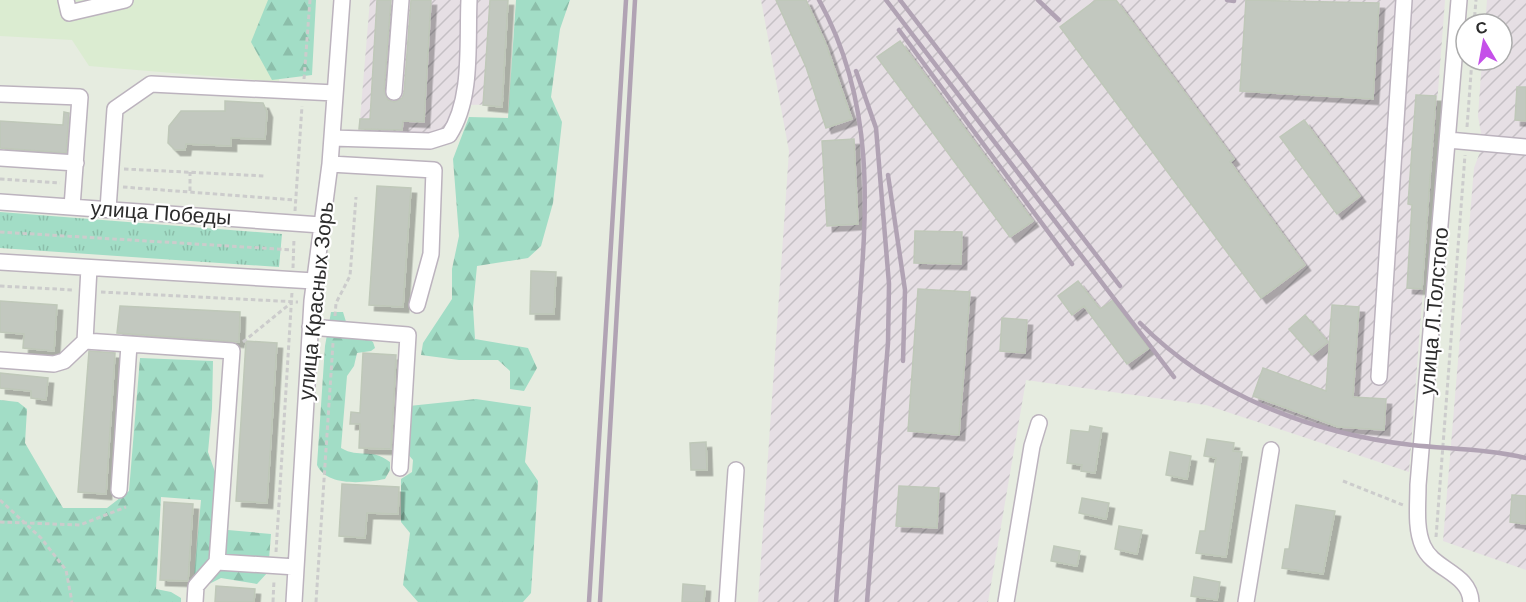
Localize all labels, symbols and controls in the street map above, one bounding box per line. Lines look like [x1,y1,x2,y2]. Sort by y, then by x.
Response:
north arrow [1454,12,1514,72]
text: С [1474,18,1489,37]
street label: улица Победы [90,196,232,229]
street label: улица Красных Зорь [294,200,337,401]
street label: улица Л.Толстого [1415,226,1452,396]

